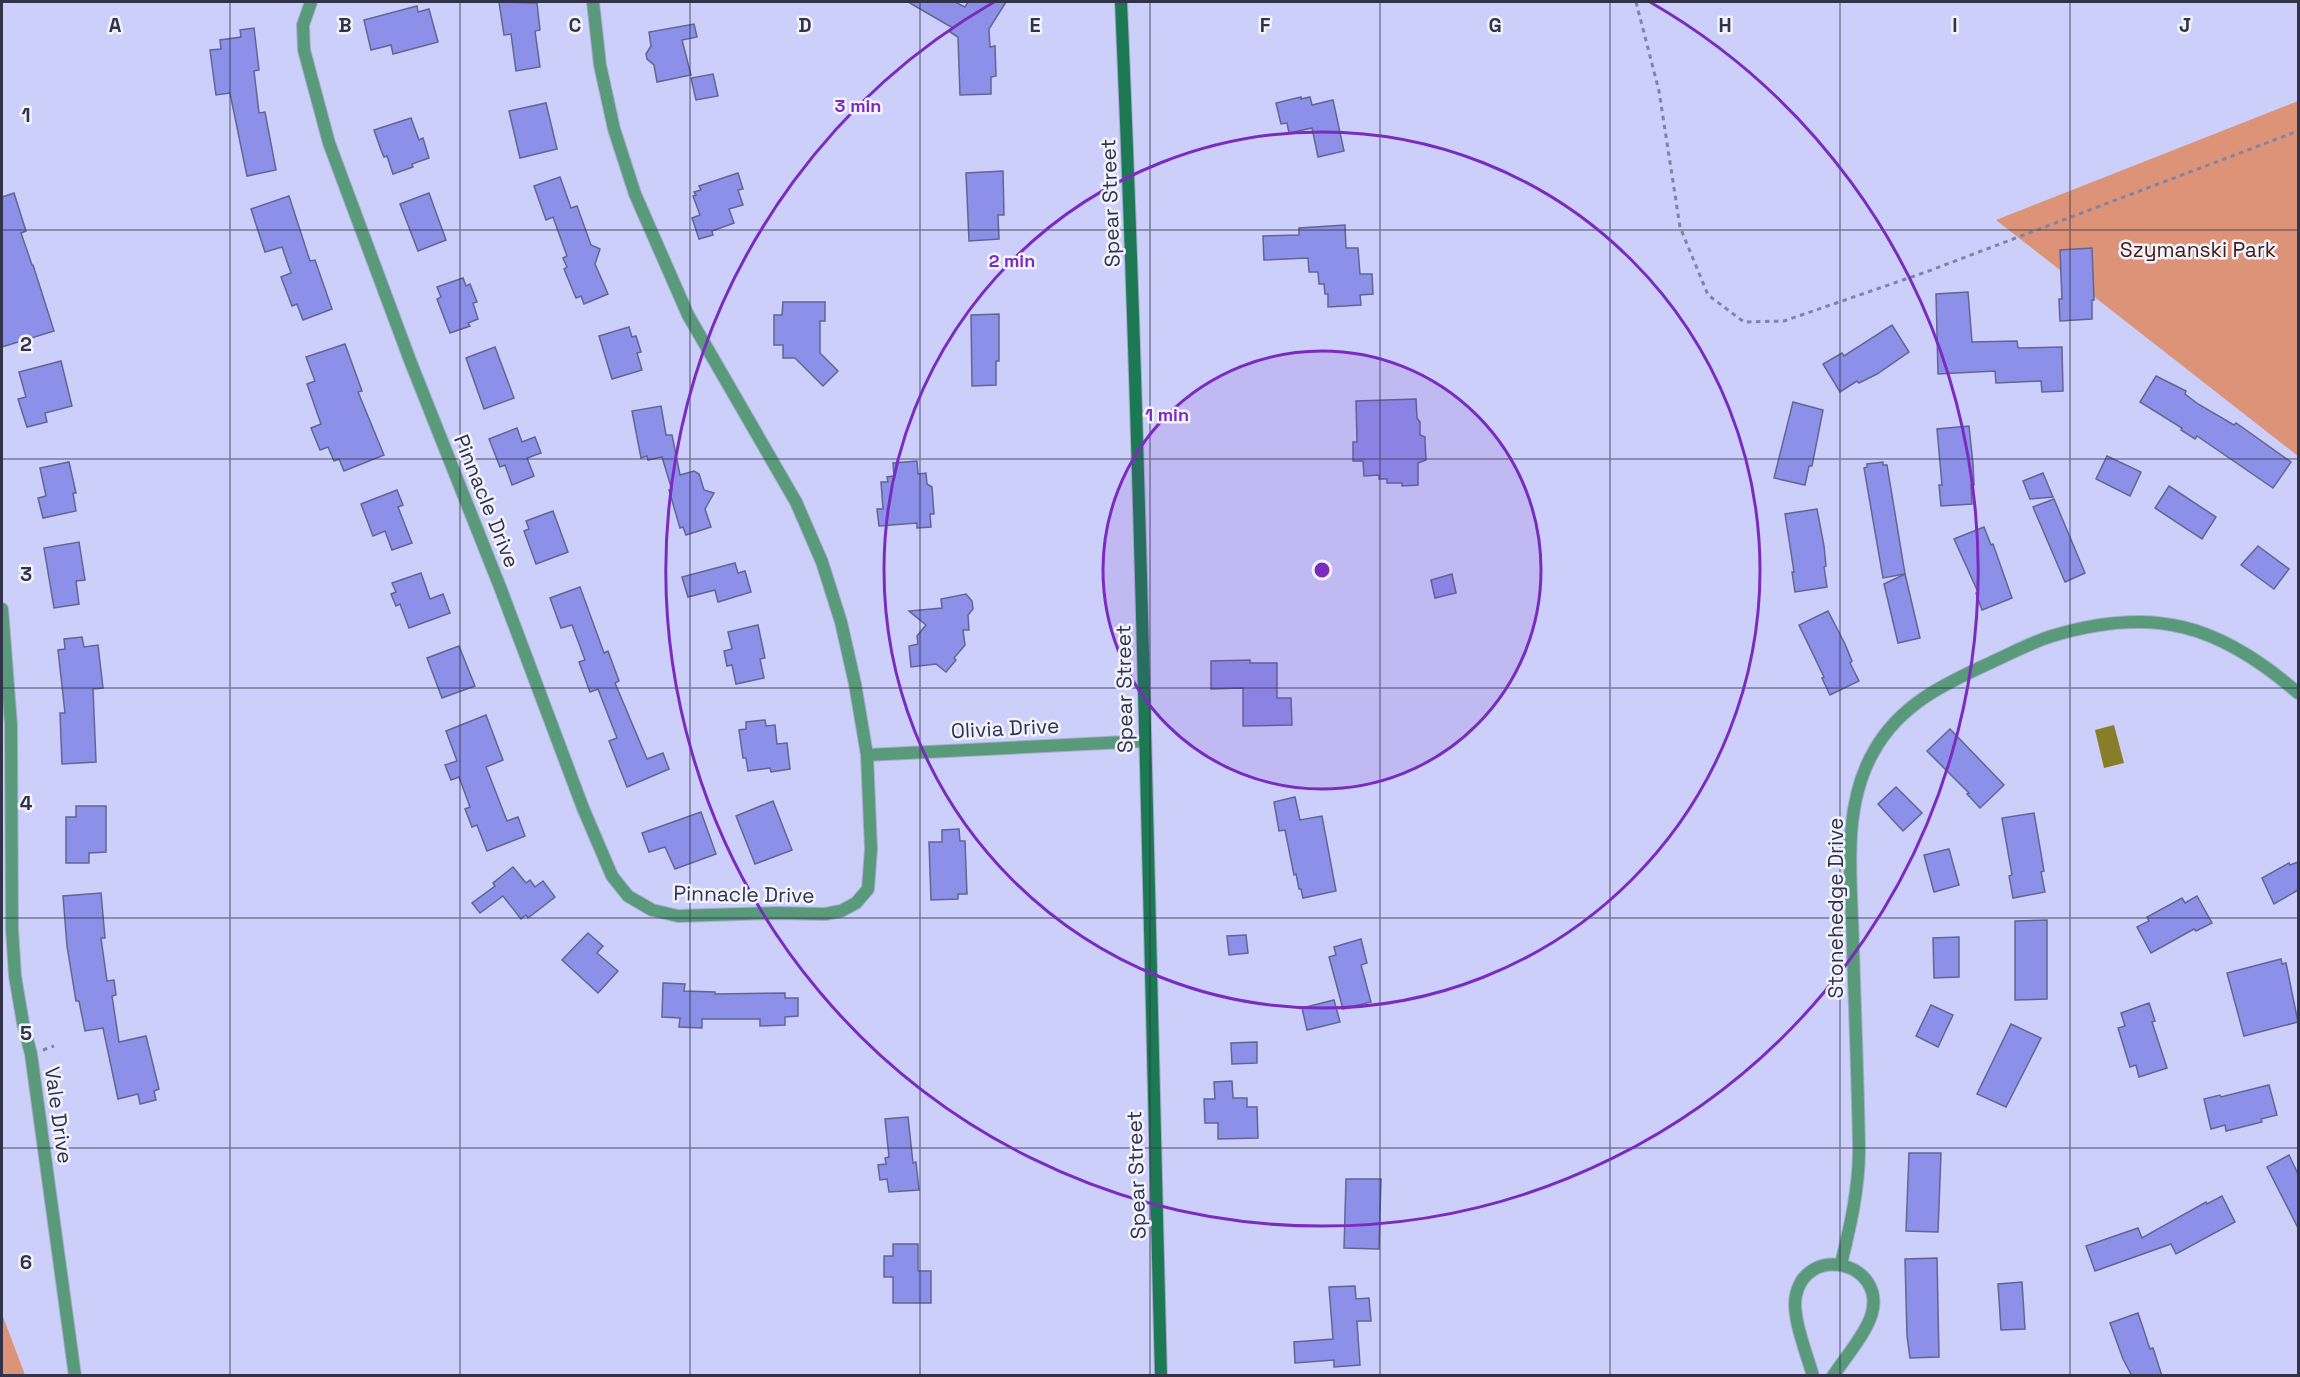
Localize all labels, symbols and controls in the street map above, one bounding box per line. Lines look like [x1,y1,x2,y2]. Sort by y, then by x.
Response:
text: A [109,12,122,38]
text: B [338,12,352,38]
text: C [569,12,582,38]
text: D [798,12,812,38]
text: E [1029,12,1041,38]
text: F [1260,12,1271,38]
text: G [1488,12,1502,38]
text: H [1718,12,1732,38]
text: I [1952,12,1958,38]
text: J [2179,12,2191,38]
text: 3 min [835,94,881,117]
text: 1 [21,102,31,128]
street label: Spear Street [1094,138,1126,268]
park label: Szymanski Park [2120,236,2276,263]
text: 2 min [989,249,1035,272]
text: 2 [20,331,32,357]
text: 1 min [1145,403,1189,426]
street label: Pinnacle Drive [448,431,526,571]
centre of rings [1312,560,1332,580]
text: 3 [20,561,32,587]
street label: Spear Street [1109,625,1139,753]
street label: Olivia Drive [950,712,1060,744]
text: 4 [20,790,33,816]
street label: Stonehedge Drive [1822,818,1849,998]
street label: Pinnacle Drive [673,879,815,909]
text: 5 [20,1020,32,1046]
street label: Vale Drive [39,1065,79,1165]
street label: Spear Street [1120,1110,1152,1240]
text: 6 [20,1249,32,1275]

